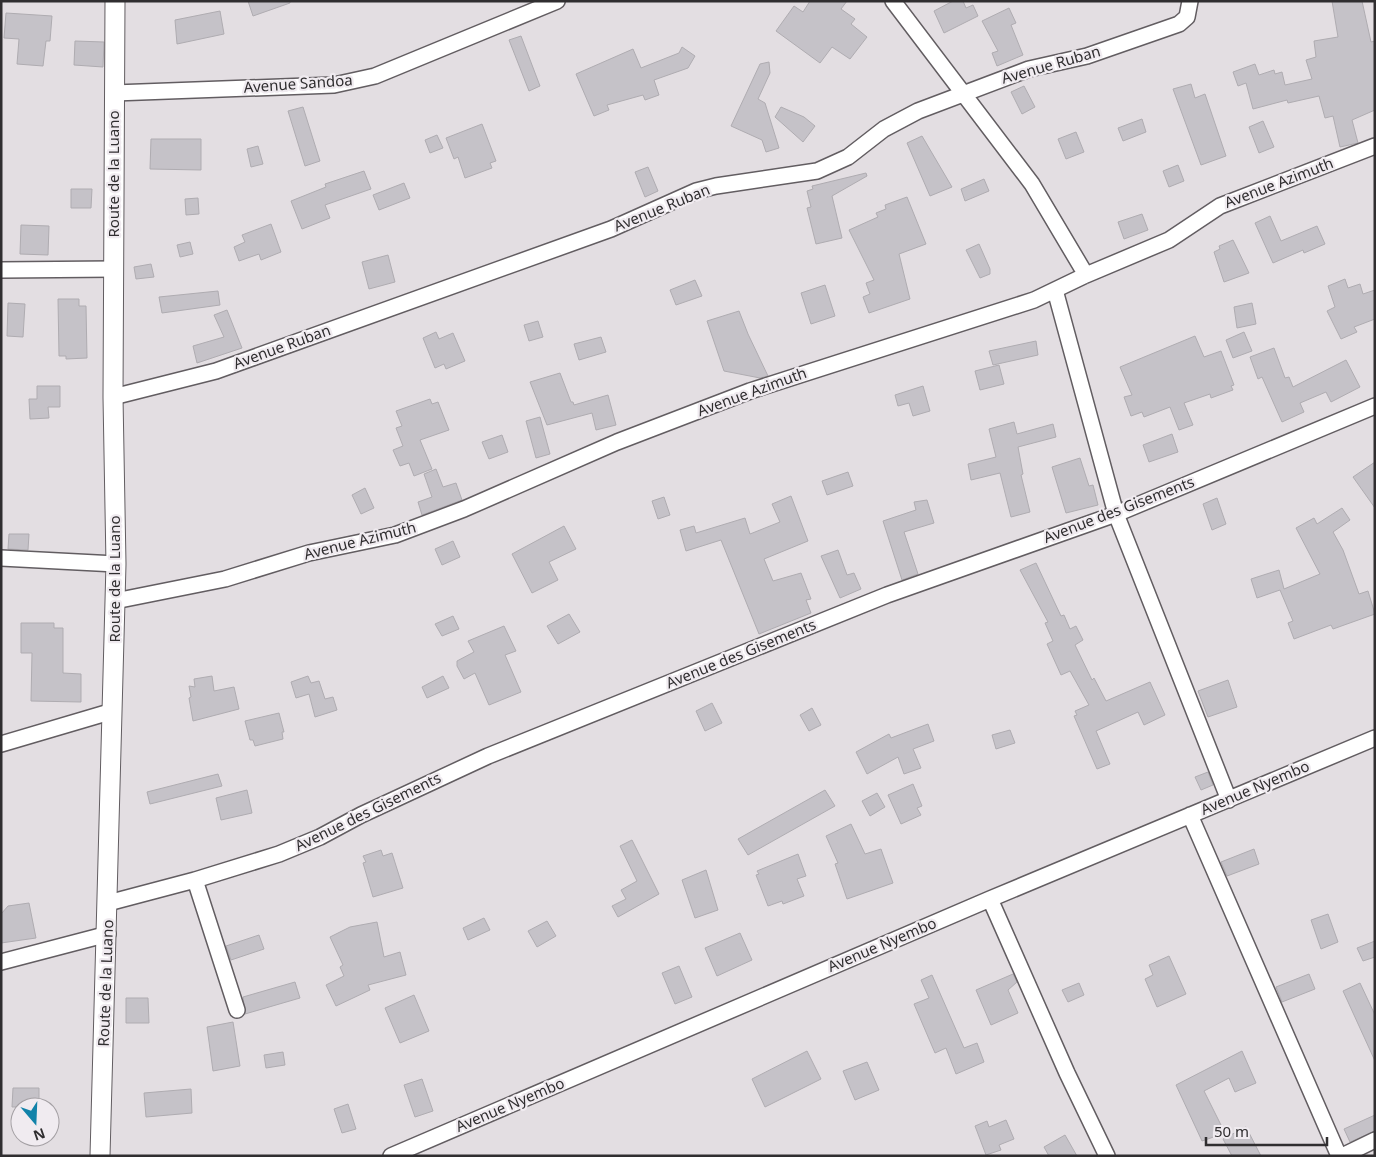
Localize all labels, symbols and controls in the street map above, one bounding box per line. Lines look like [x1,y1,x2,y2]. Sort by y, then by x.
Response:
street label: Avenue Ruban [999,40,1103,88]
street label: Avenue Sandoa [243,69,353,97]
street label: Route de la Luano [103,110,123,238]
street label: Avenue Azimuth [1221,152,1336,212]
street label: Avenue Ruban [611,179,713,235]
street label: Avenue Ruban [230,319,333,373]
street label: Avenue Azimuth [694,362,809,420]
street label: Avenue des Gisements [1040,471,1197,547]
street label: Route de la Luano [104,515,124,643]
street label: Avenue Azimuth [302,516,418,564]
street label: Avenue des Gisements [663,614,819,692]
street label: Avenue Nyembo [1197,755,1312,819]
street label: Avenue des Gisements [291,767,444,855]
street label: Avenue Nyembo [824,912,939,976]
street label: Route de la Luano [93,919,117,1047]
street label: Avenue Nyembo [452,1072,567,1136]
north arrow [10,1097,60,1147]
scale bar [1206,1114,1327,1146]
text: 50 m [1214,1121,1249,1141]
text: N [31,1124,48,1146]

